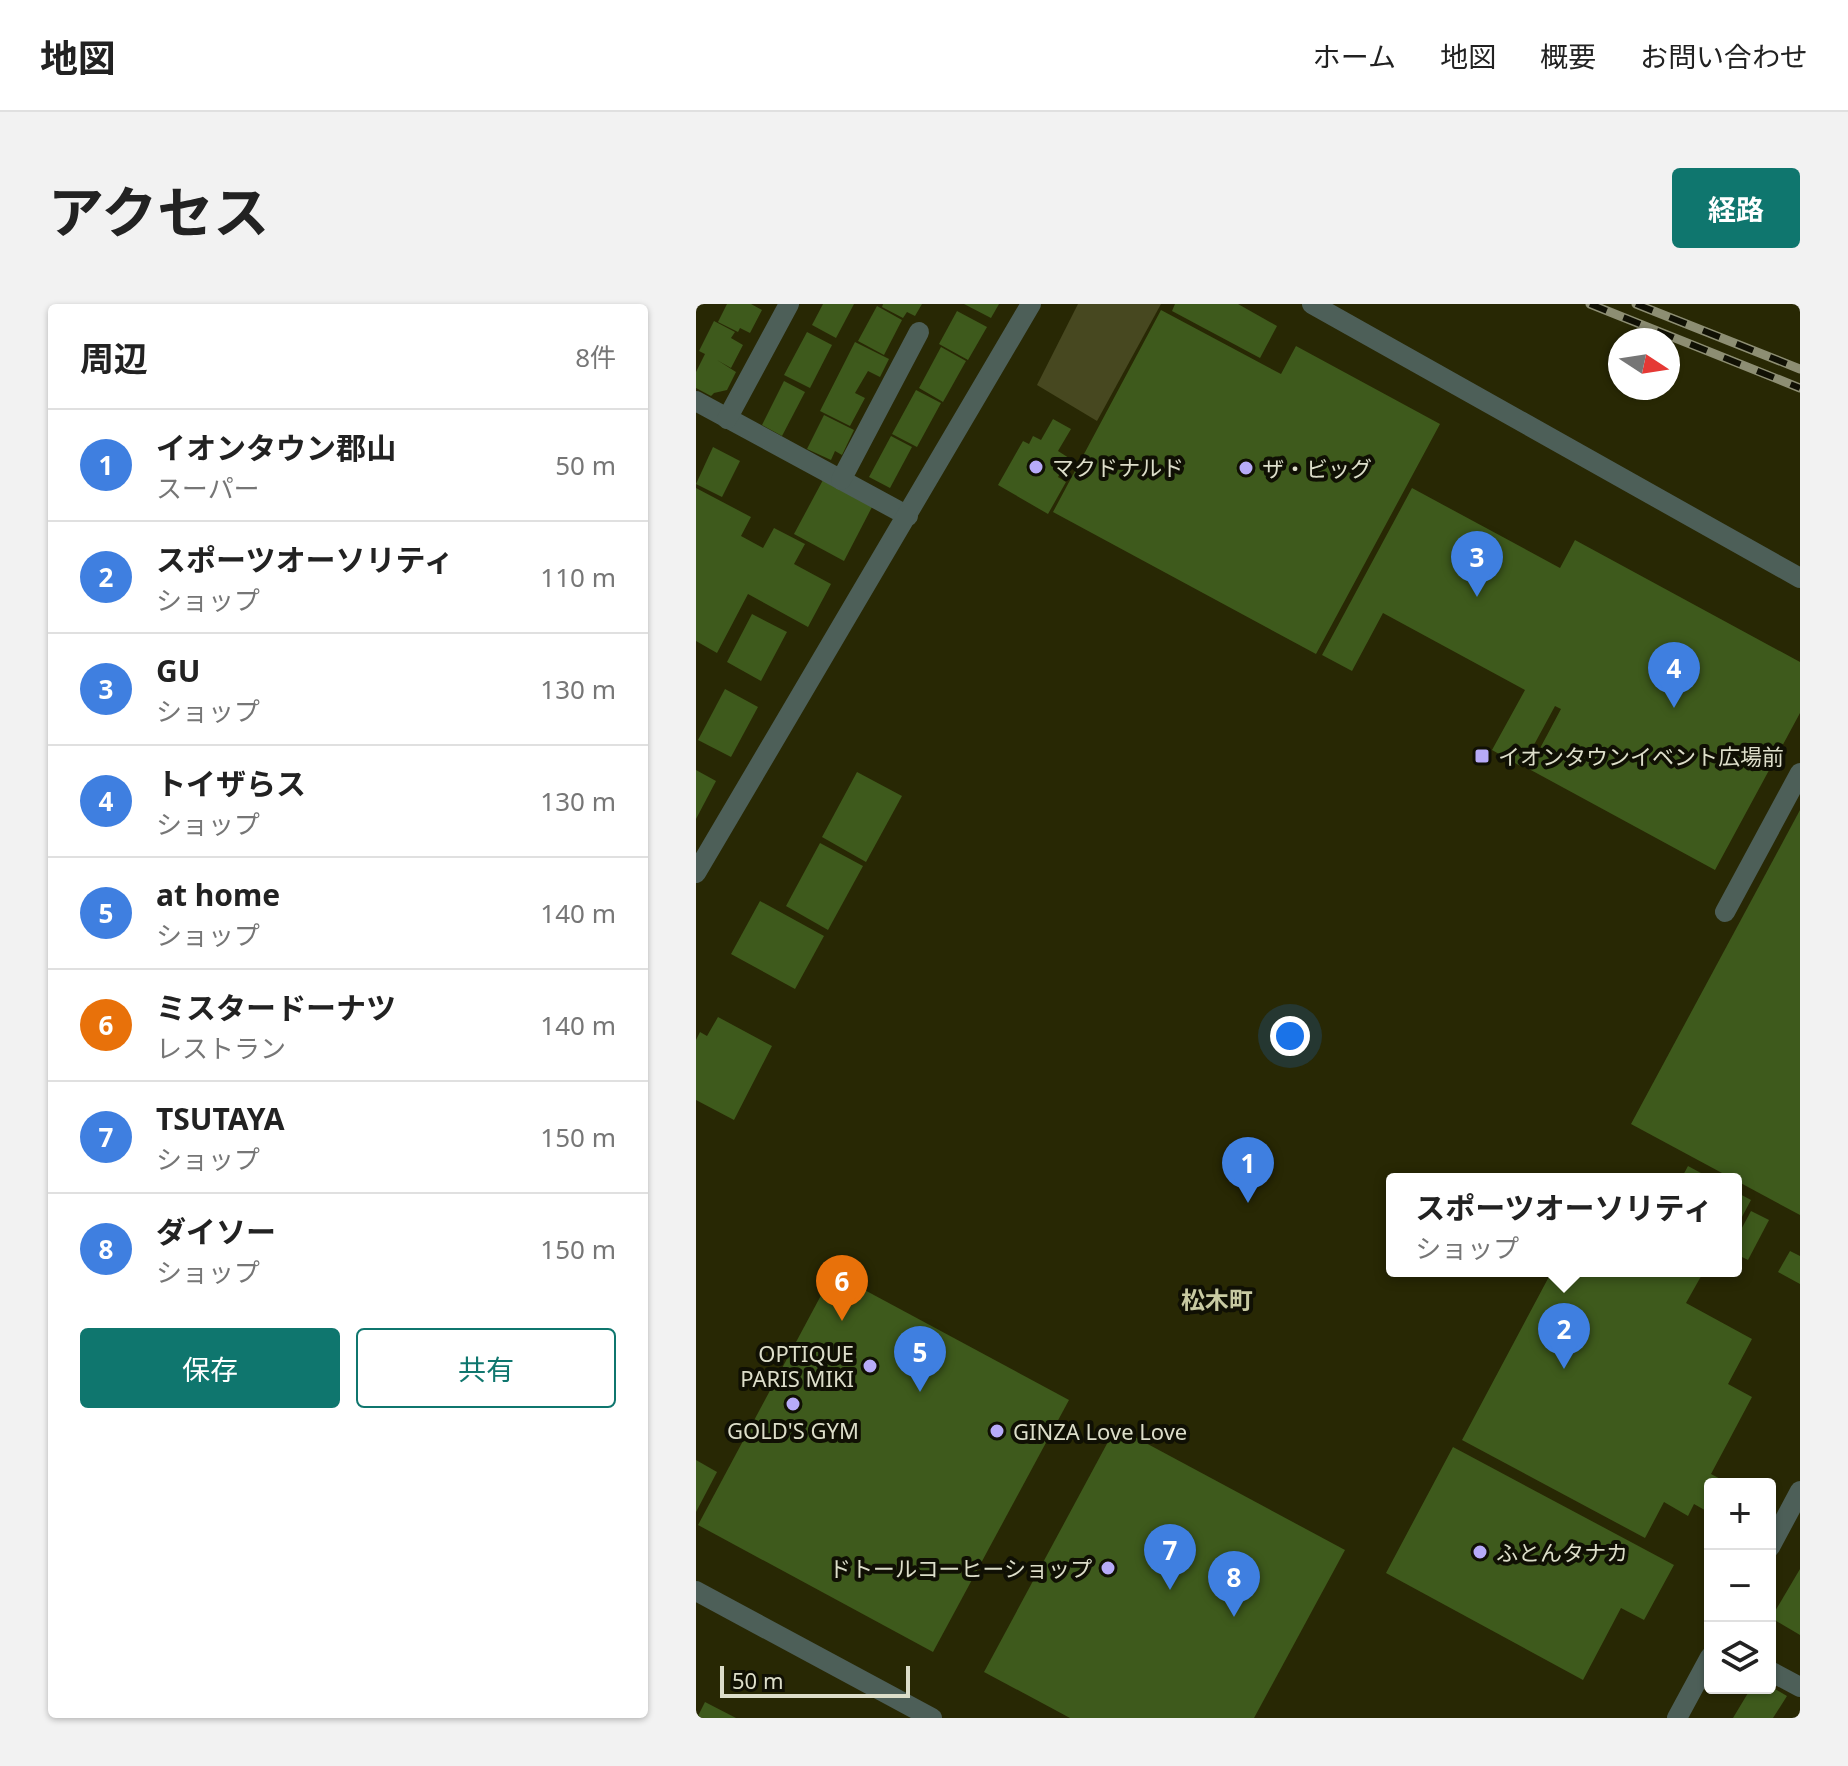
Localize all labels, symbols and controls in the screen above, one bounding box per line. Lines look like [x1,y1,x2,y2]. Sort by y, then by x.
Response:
text: 地図 [40,31,116,83]
text: ホーム [1313,37,1396,75]
text: 地図 [1440,37,1496,75]
text: 概要 [1540,37,1596,75]
text: お問い合わせ [1640,37,1808,75]
button: 経路 [1672,168,1800,248]
text: アクセス [48,173,269,249]
north arrow [1608,328,1680,400]
text: 周辺 [80,335,148,381]
text: 8件 [575,339,616,375]
text: イオンタウン郡山 [156,427,396,468]
text: 1 [99,447,113,483]
text: 50 m [555,447,616,483]
place label: マクドナルド [1052,452,1184,482]
place label: ザ・ビッグ [1262,453,1372,483]
marker: マクドナルド [1027,458,1045,476]
marker: ザ・ビッグ [1237,459,1255,477]
text: スーパー [156,470,260,506]
pin: 3 [1451,531,1503,597]
text: スポーツオーソリティ [156,539,454,580]
text: 2 [99,559,113,595]
text: 110 m [540,559,616,595]
text: ショップ [156,582,260,618]
pin: 4 [1648,642,1700,708]
text: GU [156,650,200,691]
text: 3 [99,671,113,707]
text: 130 m [540,671,616,707]
text: ショップ [156,693,260,729]
place label: イオンタウンイベント広場前 [1498,741,1784,771]
marker: イオンタウンイベント広場前 [1473,747,1491,765]
text: トイザらス [156,763,306,804]
text: 4 [99,783,113,819]
text: 130 m [540,783,616,819]
text: ショップ [156,806,260,842]
text: at home [156,874,280,915]
text: 5 [99,895,113,931]
text: 140 m [540,895,616,931]
text: ショップ [156,917,260,953]
text: ミスタードーナツ [156,987,396,1028]
text: 6 [99,1007,113,1043]
text: 140 m [540,1007,616,1043]
your location [1270,1016,1310,1056]
text: レストラン [156,1030,286,1066]
text: TSUTAYA [156,1098,284,1139]
text: 7 [99,1119,113,1155]
text: 150 m [540,1119,616,1155]
pin: 1 [1222,1137,1274,1203]
text: ショップ [156,1141,260,1177]
popup [1386,1173,1742,1277]
text: スポーツオーソリティ [1415,1187,1713,1228]
text: ダイソー [156,1211,276,1252]
text: ショップ [1415,1230,1519,1266]
text: 8 [99,1231,113,1267]
text: 150 m [540,1231,616,1267]
text: ショップ [156,1254,260,1290]
pin: 6 [816,1255,868,1321]
district label: 松木町 [1181,1283,1253,1316]
pin: 2 [1538,1303,1590,1369]
pin: 5 [894,1326,946,1392]
button: 保存 [80,1328,340,1408]
button: 共有 [356,1328,616,1408]
place label: OPTIQUE PARIS MIKI [740,1338,854,1393]
marker: OPTIQUE PARIS MIKI [861,1357,879,1375]
marker: GOLD'S GYM [784,1395,802,1413]
place label: GOLD'S GYM [727,1415,859,1445]
place label: GINZA Love Love [1013,1416,1187,1446]
marker: GINZA Love Love [988,1422,1006,1440]
map controls [1704,1478,1776,1694]
button: + [1704,1478,1776,1550]
pin: 7 [1144,1524,1196,1590]
place label: ふとんタナカ [1496,1537,1628,1567]
marker: ふとんタナカ [1471,1543,1489,1561]
button: − [1704,1550,1776,1622]
pin: 8 [1208,1551,1260,1617]
place label: ドトールコーヒーショップ [829,1553,1092,1583]
marker: ドトールコーヒーショップ [1099,1559,1117,1577]
button: layers [1704,1622,1776,1694]
scale bar [720,1662,910,1698]
text: 50 m [732,1665,783,1695]

